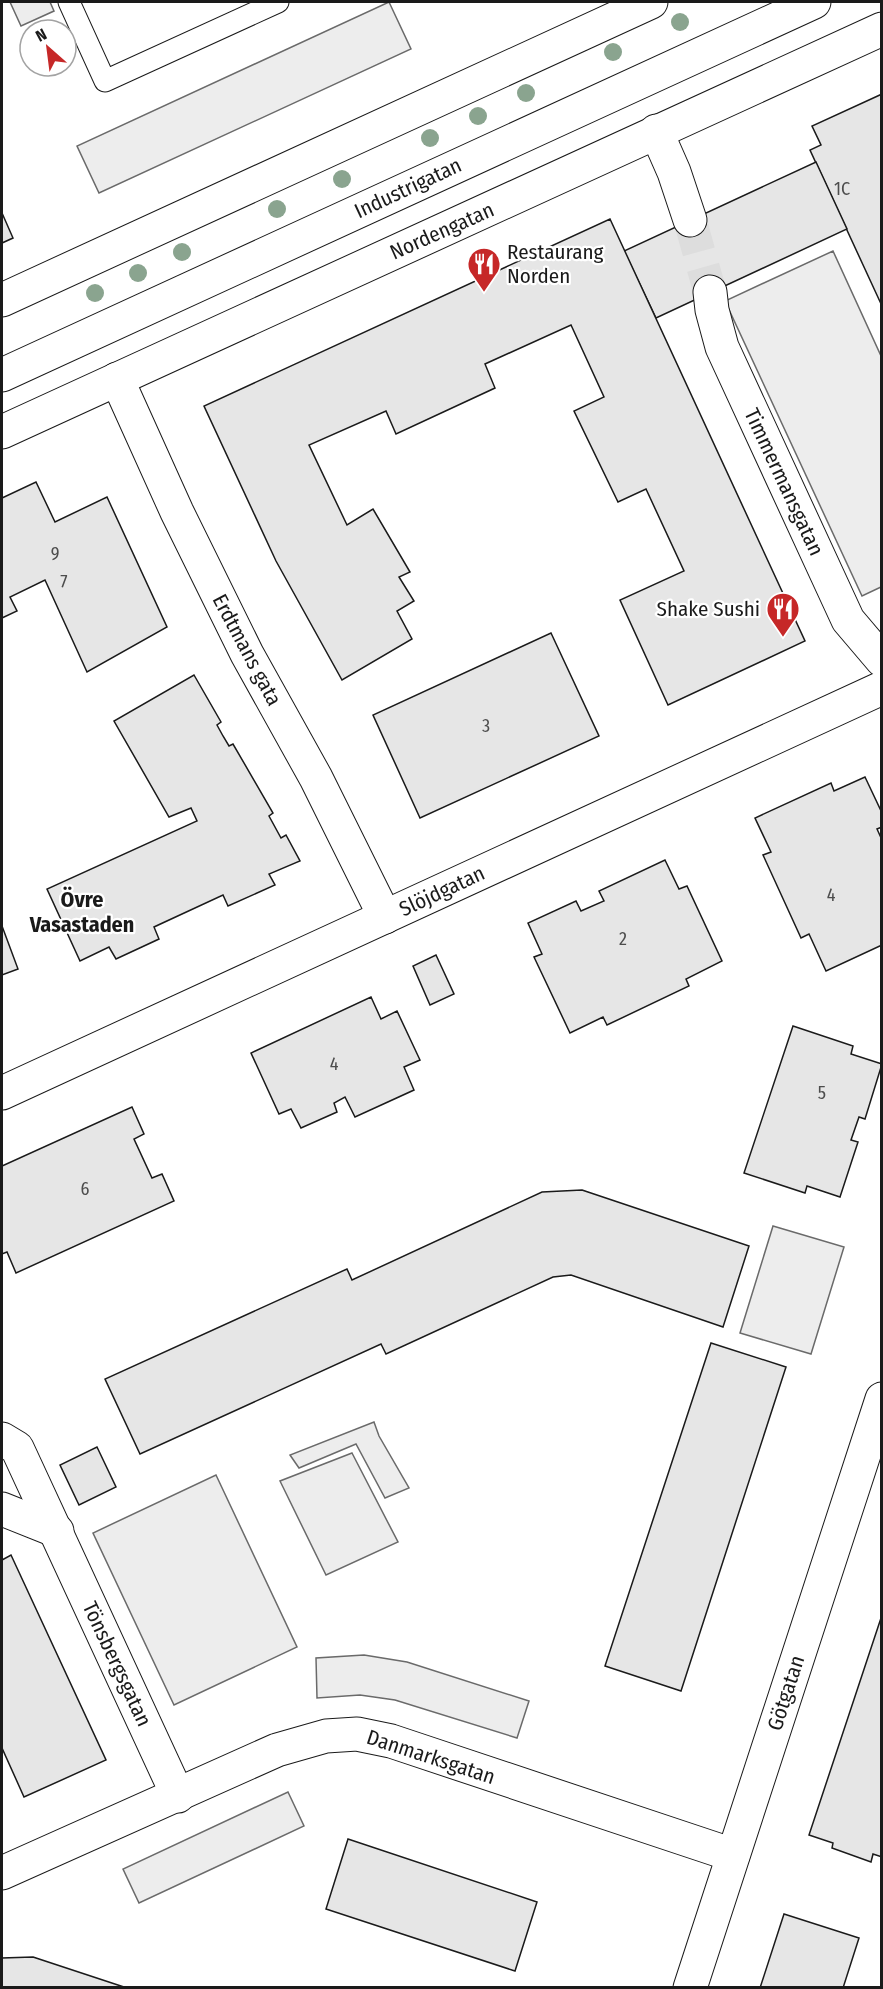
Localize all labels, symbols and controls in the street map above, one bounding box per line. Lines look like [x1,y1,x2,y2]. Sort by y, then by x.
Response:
north arrow [18,18,78,78]
text: N [32,25,50,46]
street label: Industrigatan [350,152,466,224]
house number: 1C [834,178,850,200]
street label: Nordengatan [386,197,498,265]
place label: Restaurang Norden [507,239,603,289]
restaurant icon: Restaurang Norden [466,246,502,293]
street label: Timmermansgatan [739,404,829,560]
house number: 9 [51,543,59,565]
house number: 7 [60,571,68,593]
street label: Erdtmans gata [207,590,287,710]
restaurant icon: Shake Sushi [765,591,801,638]
place label: Shake Sushi [657,596,760,622]
house number: 3 [482,715,490,737]
street label: Slöjdgatan [395,860,489,922]
house number: 4 [827,884,836,906]
district label: Övre Vasastaden [29,886,134,938]
house number: 2 [619,928,627,950]
house number: 4 [330,1053,339,1075]
house number: 5 [818,1082,826,1104]
house number: 6 [81,1178,90,1200]
street label: Tönsbergsgatan [77,1597,157,1731]
street label: Götgatan [762,1652,810,1734]
street label: Danmarksgatan [363,1724,499,1790]

